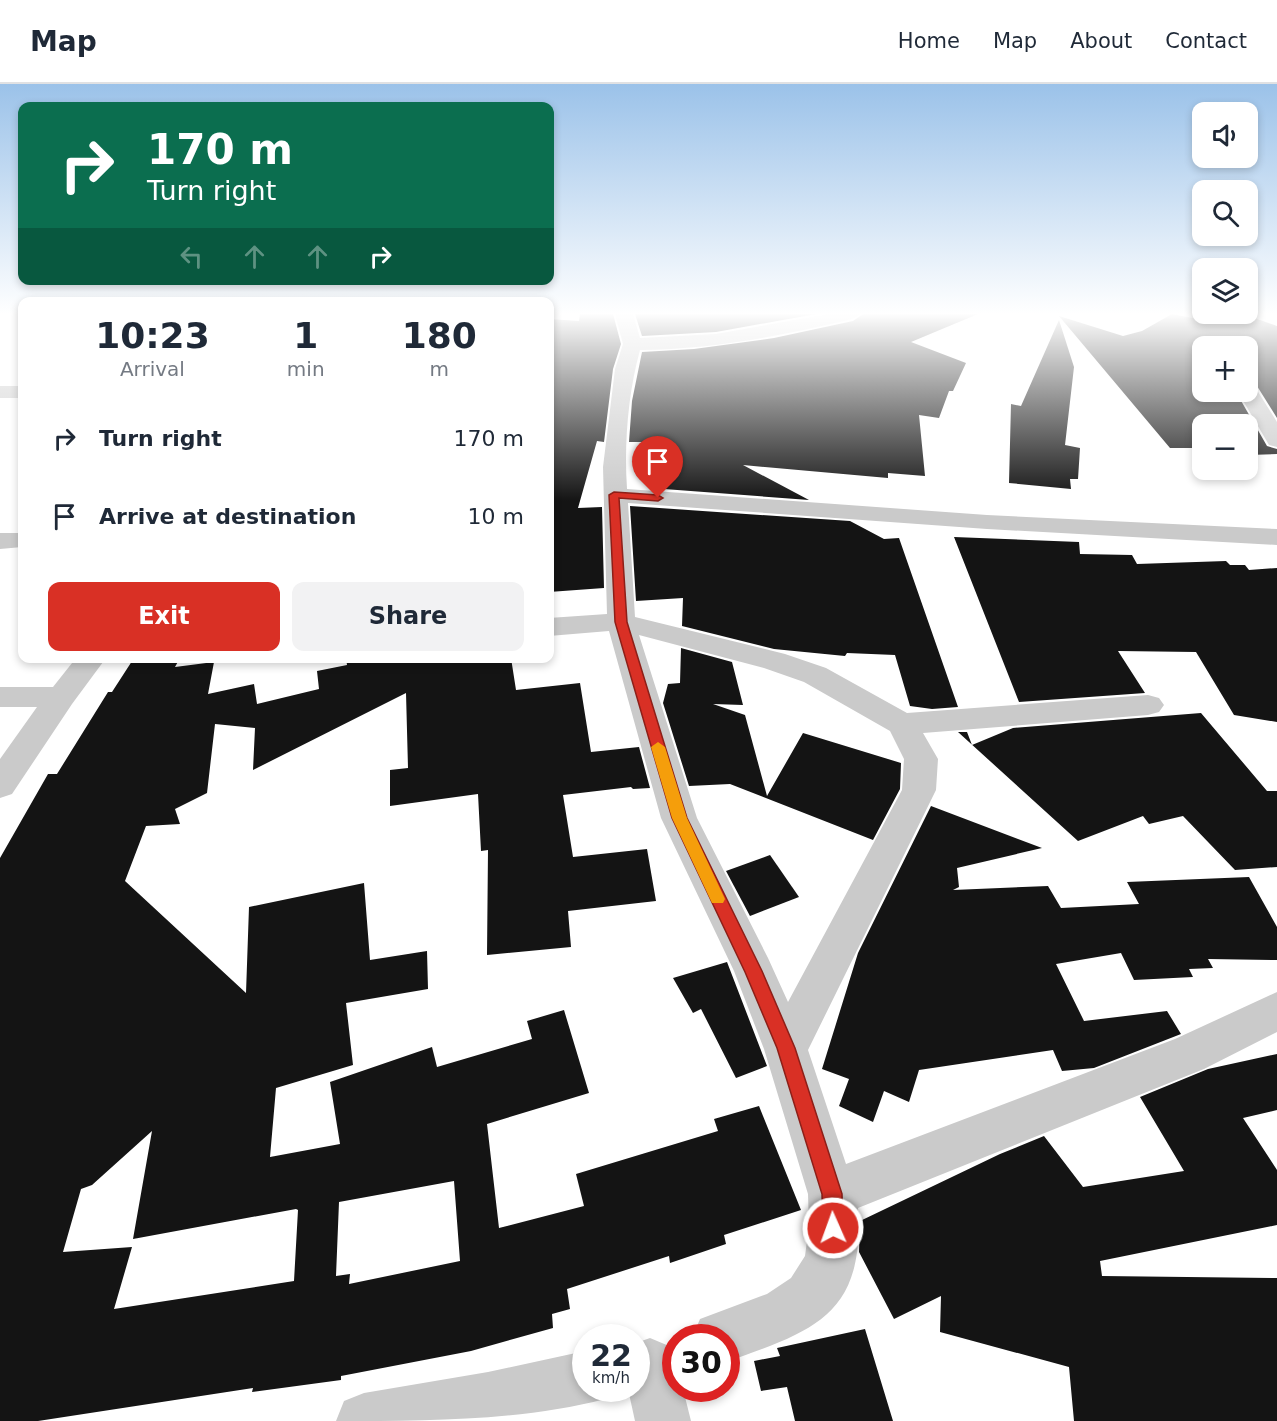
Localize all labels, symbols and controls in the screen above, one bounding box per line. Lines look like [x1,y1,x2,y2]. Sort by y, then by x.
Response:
text: Map [30,25,97,58]
text: Home [898,29,960,53]
text: Map [993,29,1037,53]
text: About [1070,29,1132,53]
text: Contact [1165,29,1247,53]
map controls [1192,102,1258,480]
button: sound [1192,102,1258,168]
text: 170 m [147,125,293,174]
icon: right [48,126,126,204]
text: Turn right [147,175,276,206]
button: search [1192,180,1258,246]
icon: left [175,240,208,273]
icon: ahead [238,240,271,273]
icon: ahead [301,240,334,273]
icon: right [364,240,397,273]
button: layers [1192,258,1258,324]
text: 10:23 [95,315,210,356]
text: 1 [293,315,318,356]
text: 180 [402,315,477,356]
button: + [1192,336,1258,402]
text: Arrival [120,357,185,381]
text: min [287,357,325,381]
text: m [430,357,449,381]
button: − [1192,414,1258,480]
icon: right [48,422,81,455]
text: Turn right [99,426,222,451]
text: 170 m [454,426,524,451]
pin [632,436,683,498]
icon: arrive [641,445,674,478]
icon: arrive [48,500,81,533]
text: Arrive at destination [99,504,356,529]
text: 10 m [468,504,524,529]
button: Exit [48,582,280,651]
button: Share [292,582,524,651]
position arrow [801,1196,865,1260]
speed limit sign: 30 [662,1324,740,1402]
text: 22 [590,1338,632,1373]
text: km/h [592,1369,630,1387]

